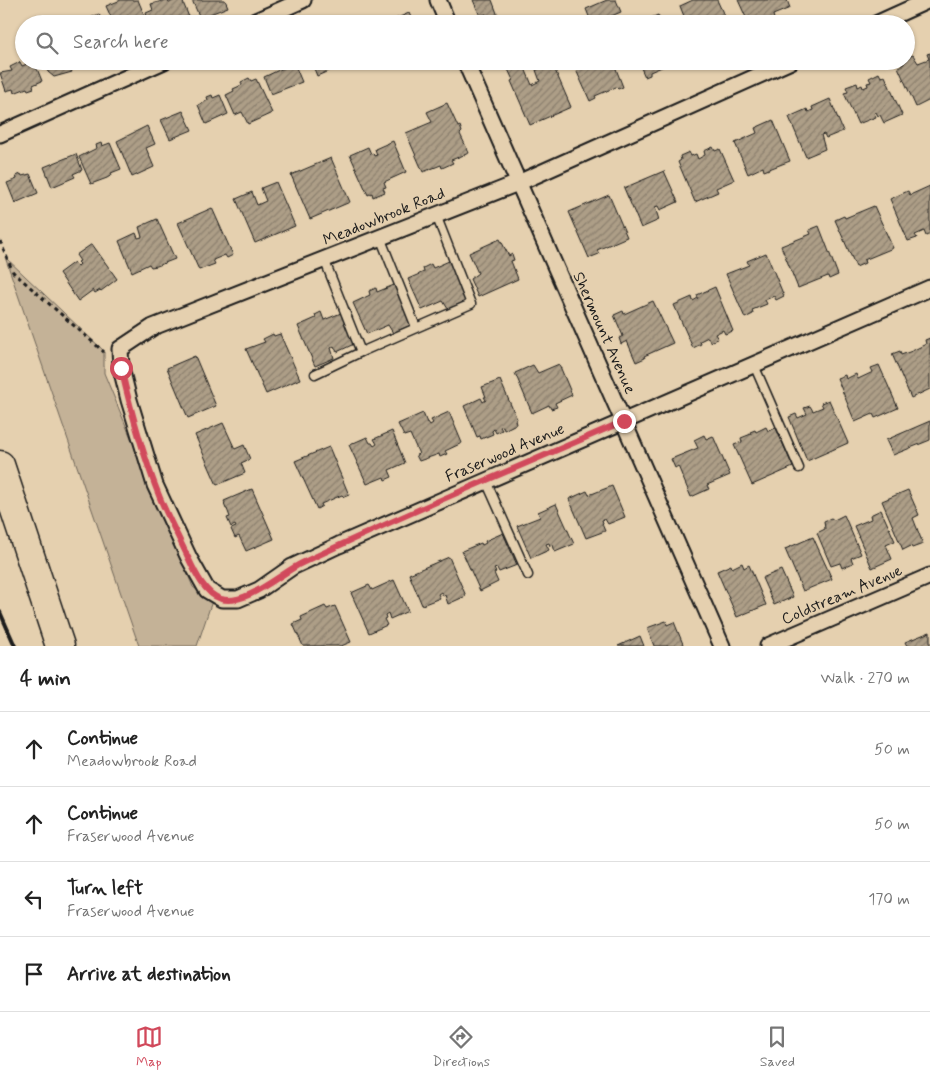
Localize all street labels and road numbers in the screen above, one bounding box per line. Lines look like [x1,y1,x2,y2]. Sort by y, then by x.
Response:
street label: Meadowbrook Road [320,183,448,251]
street label: Shermount Avenue [568,269,640,398]
street label: Fraserwood Avenue [442,418,568,488]
street label: Coldstream Avenue [778,560,906,630]

